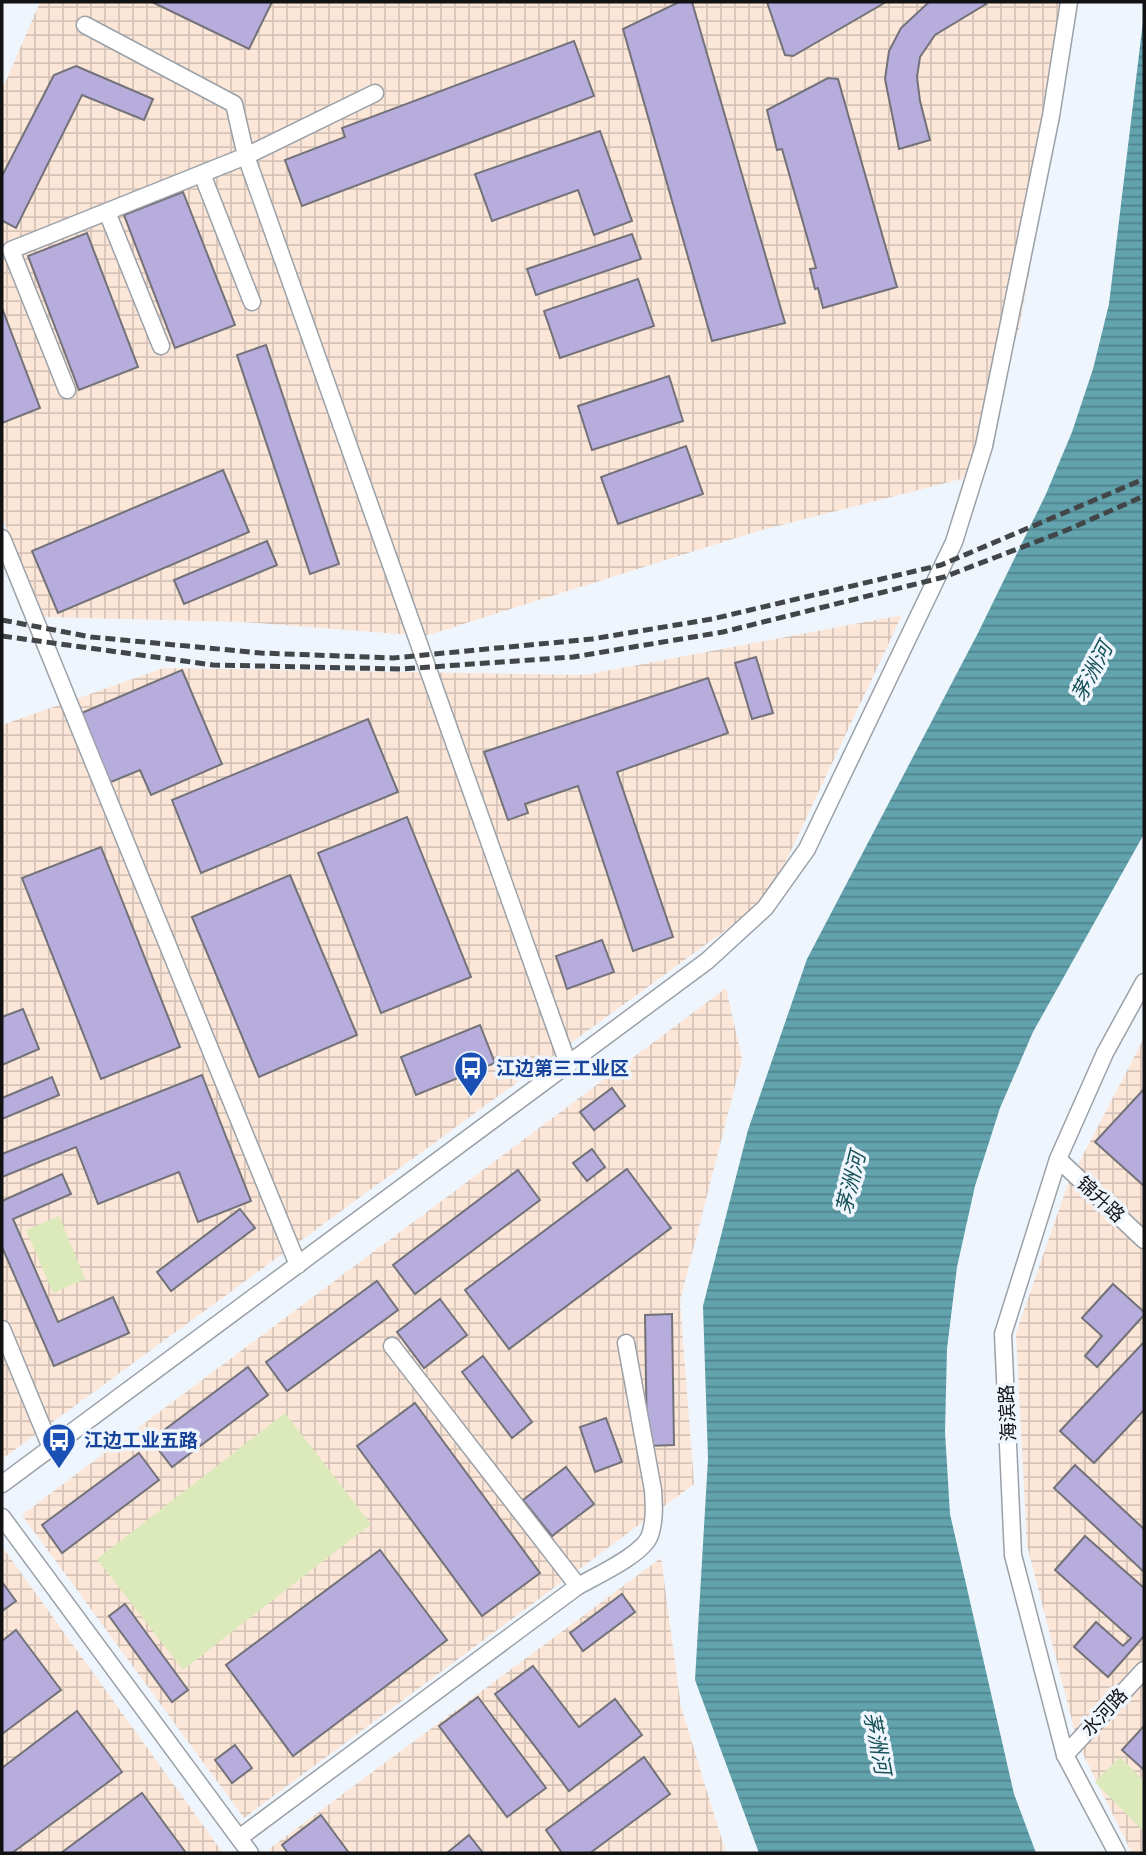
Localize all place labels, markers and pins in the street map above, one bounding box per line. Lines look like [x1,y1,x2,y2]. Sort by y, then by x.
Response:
bus stop icon: 江边第三工业区 [452,1049,490,1098]
place label: 江边第三工业区 [496,1056,629,1083]
bus stop icon: 江边工业五路 [40,1421,78,1470]
place label: 江边工业五路 [84,1428,198,1455]

